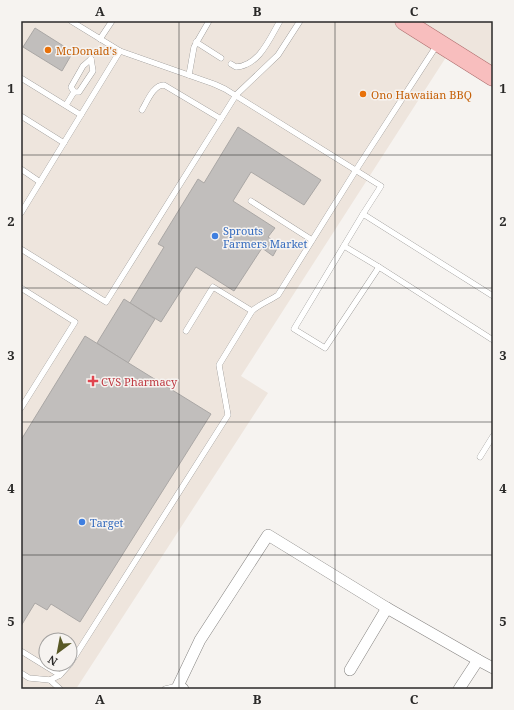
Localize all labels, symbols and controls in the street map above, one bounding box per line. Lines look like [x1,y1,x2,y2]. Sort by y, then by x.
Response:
text: A [95,2,105,20]
text: B [253,2,262,20]
text: C [410,2,419,20]
place label: McDonald's [56,43,117,58]
marker: McDonald's [43,45,53,55]
text: 1 [7,79,15,97]
text: 1 [499,79,507,97]
place label: Ono Hawaiian BBQ [371,87,472,102]
marker: Ono Hawaiian BBQ [358,89,368,99]
text: 2 [7,212,15,230]
text: 2 [499,212,507,230]
place label: Sprouts Farmers Market [223,223,307,251]
marker: Sprouts Farmers Market [210,231,220,241]
text: 3 [7,346,15,364]
text: 3 [499,346,507,364]
place label: CVS Pharmacy [101,374,178,389]
marker: CVS Pharmacy [88,376,98,386]
text: 4 [7,479,15,497]
text: 4 [499,479,507,497]
place label: Target [90,515,124,530]
marker: Target [77,517,87,527]
text: 5 [7,612,15,630]
text: 5 [499,612,507,630]
north arrow [38,632,78,672]
text: N [45,652,60,670]
text: A [95,690,105,708]
text: B [253,690,262,708]
text: C [410,690,419,708]

